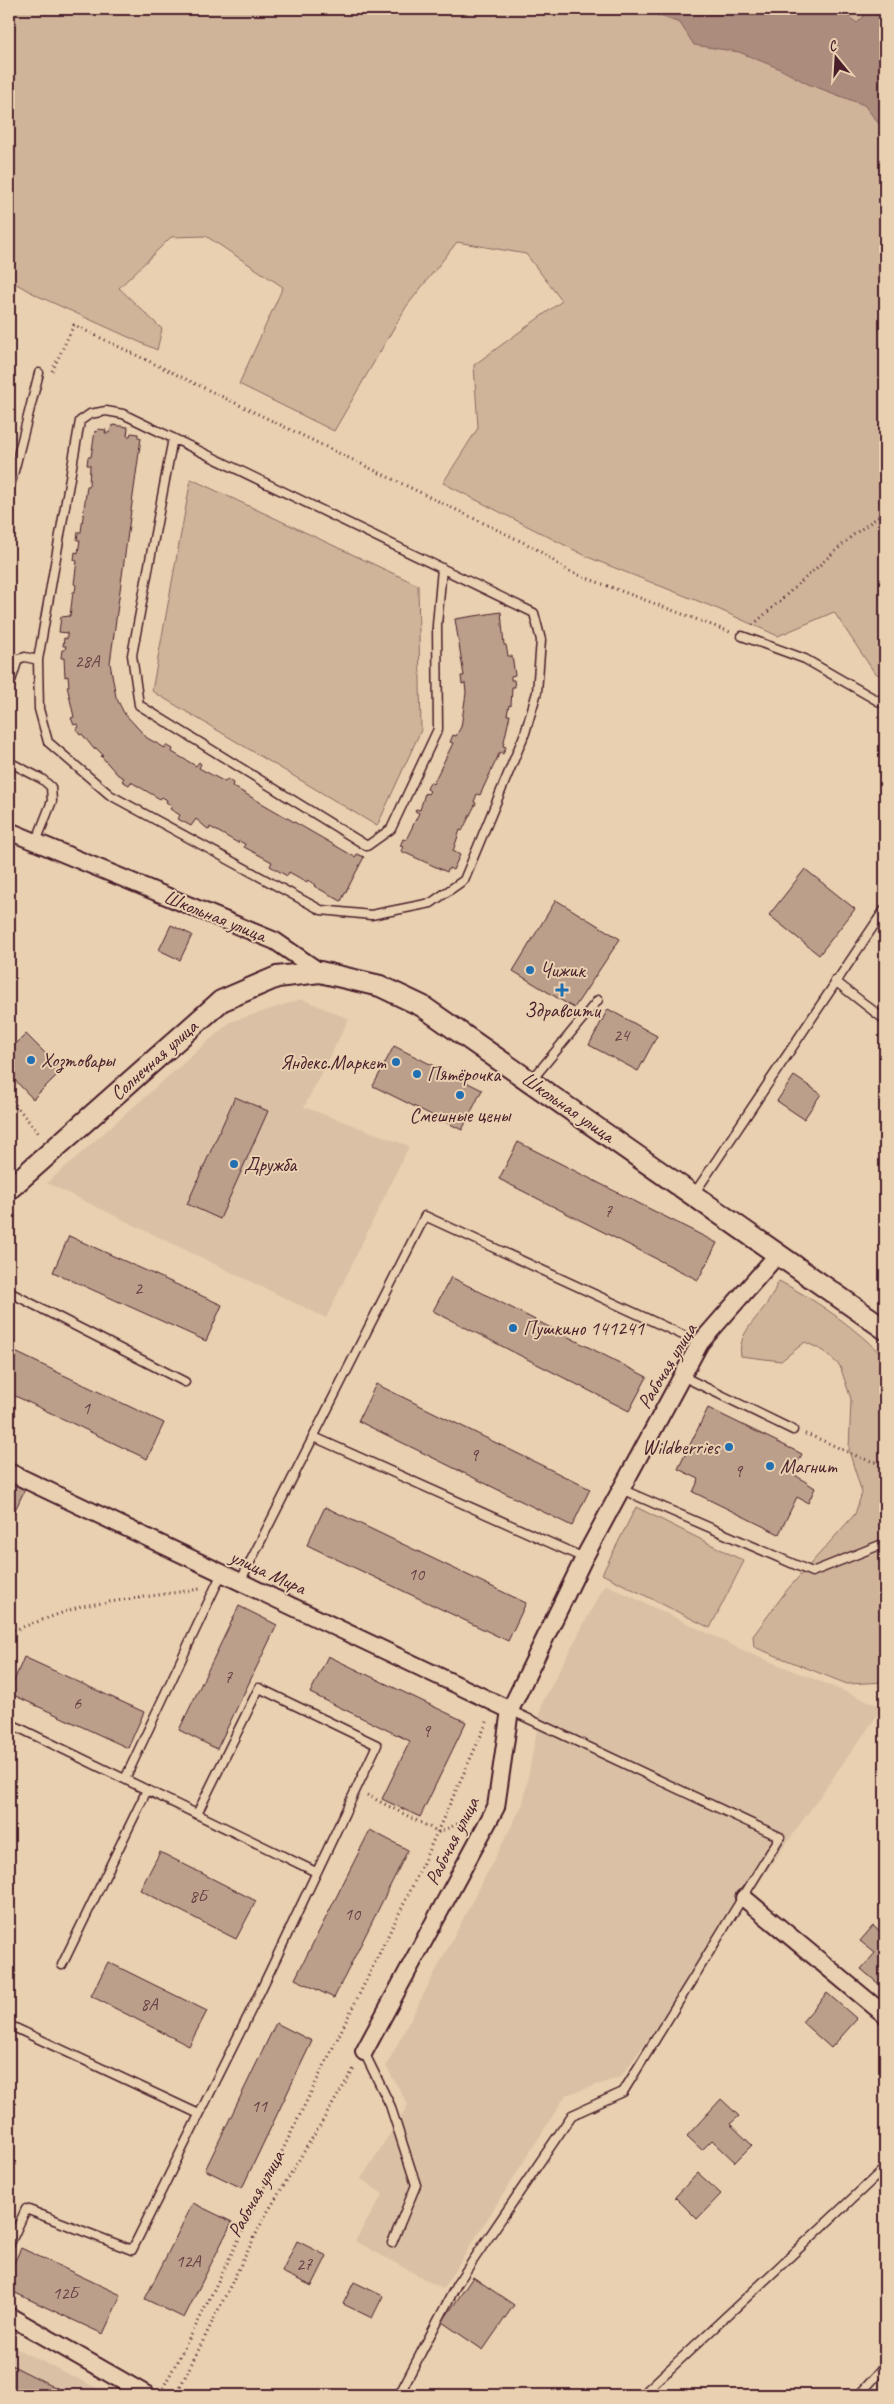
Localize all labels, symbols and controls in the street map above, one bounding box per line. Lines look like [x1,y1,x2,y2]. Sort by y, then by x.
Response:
north arrow [812,32,862,82]
text: С [826,36,840,55]
house number: 28А [74,650,101,672]
street label: Школьная улица [160,884,271,948]
place label: Чижик [540,958,586,983]
marker: Чижик [524,964,536,976]
marker: Здравсити [556,984,568,996]
place label: Здравсити [524,998,602,1023]
street label: Солнечная улица [105,1013,204,1106]
house number: 24 [613,1024,631,1046]
place label: Хозтовары [41,1048,116,1074]
place label: Яндекс.Маркет [280,1050,387,1075]
marker: Хозтовары [25,1054,37,1066]
marker: Яндекс.Маркет [390,1056,402,1068]
place label: Пятёрочка [427,1062,502,1087]
street label: Школьная улица [517,1066,621,1149]
marker: Пятёрочка [411,1068,423,1080]
marker: Смешные цены [454,1089,466,1101]
place label: Смешные цены [410,1103,512,1128]
place label: Дружба [244,1152,298,1177]
marker: Дружба [228,1158,240,1170]
house number: 7 [604,1200,613,1222]
house number: 2 [134,1277,144,1299]
place label: Пушкино 141241 [523,1316,645,1341]
street label: Рабочая улица [632,1318,703,1413]
marker: Пушкино 141241 [507,1322,519,1334]
house number: 1 [82,1397,91,1419]
place label: Wildberries [642,1435,721,1460]
marker: Wildberries [723,1441,735,1453]
house number: 9 [470,1444,480,1466]
place label: Магнит [780,1454,838,1479]
house number: 9 [734,1460,744,1482]
marker: Магнит [764,1460,776,1472]
street label: улица Мира [225,1543,312,1601]
house number: 10 [408,1563,426,1585]
house number: 7 [224,1666,233,1688]
house number: 6 [73,1692,82,1714]
house number: 9 [422,1720,432,1742]
street label: Рабочая улица [419,1792,485,1889]
house number: 8Б [189,1885,209,1907]
house number: 10 [344,1903,362,1925]
house number: 8А [140,1993,159,2015]
house number: 11 [251,2095,268,2117]
street label: Рабочая улица [222,2145,291,2242]
house number: 12А [175,2250,202,2272]
house number: 27 [296,2253,313,2275]
house number: 12Б [52,2282,81,2304]

